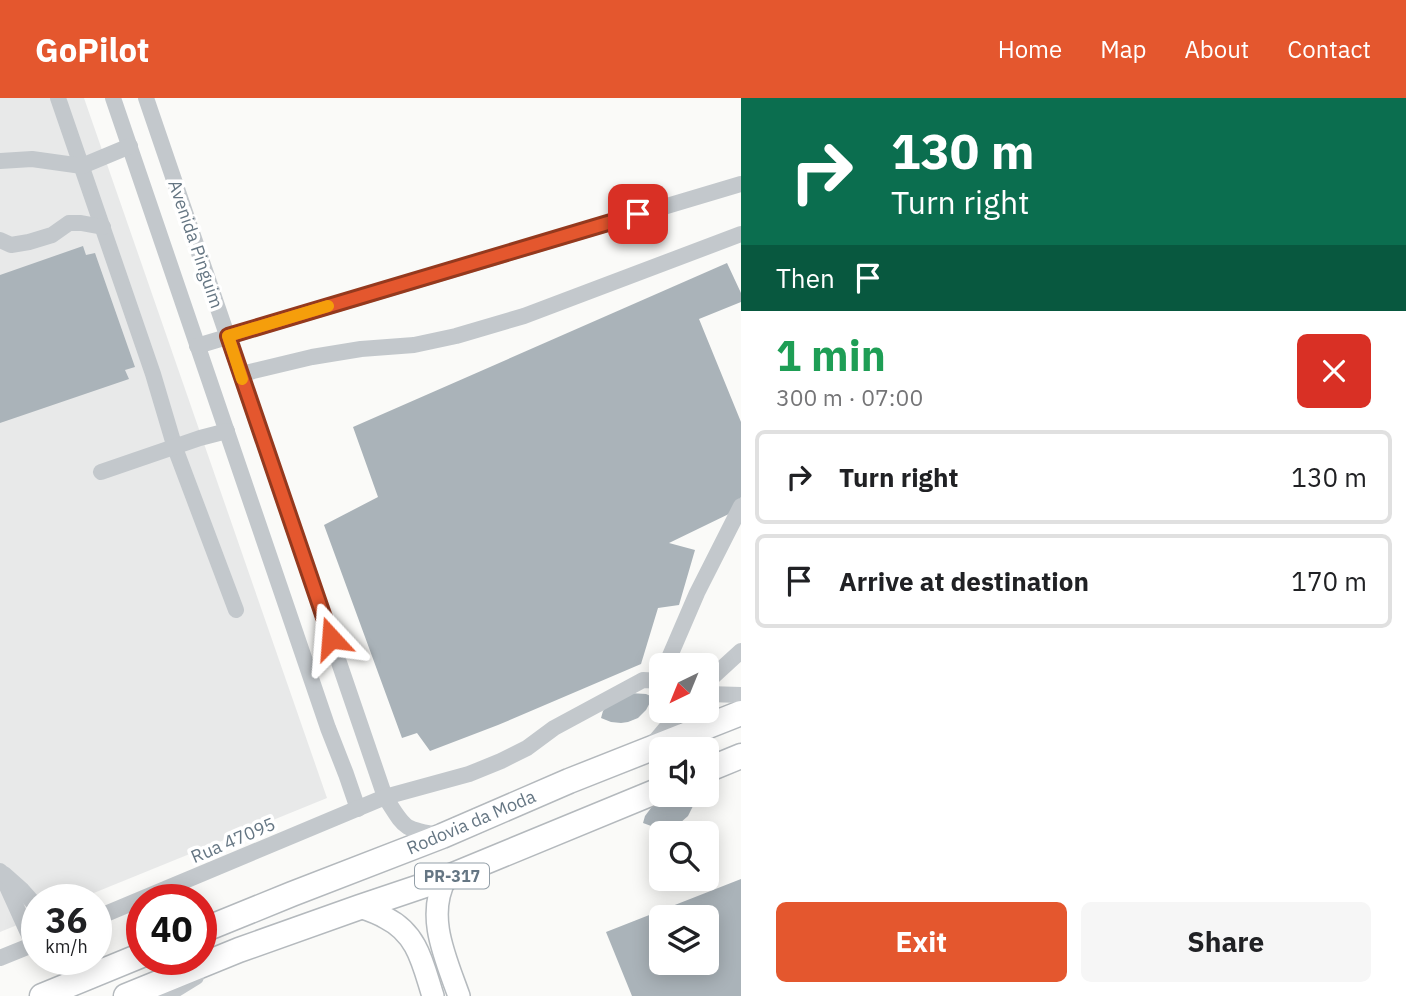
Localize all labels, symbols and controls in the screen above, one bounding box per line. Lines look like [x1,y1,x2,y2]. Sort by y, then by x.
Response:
text: GoPilot [35,28,149,71]
text: Home [998,33,1062,65]
text: Map [1100,33,1146,65]
text: About [1184,33,1249,65]
text: Contact [1287,33,1371,65]
text: 130 m [891,119,1035,182]
icon: right [776,126,867,217]
street label: Avenida Pinguim [163,177,229,311]
text: Turn right [891,181,1029,223]
pin [608,184,668,244]
icon: arrive [619,195,657,233]
icon: arrive [849,259,887,297]
text: Then [776,261,835,295]
text: 1 min [776,328,886,383]
button: close [1297,334,1371,408]
text: 300 m · 07:00 [776,382,923,412]
icon: right [780,458,818,496]
text: Turn right [839,460,958,494]
text: 130 m [1291,460,1367,494]
icon: arrive [780,562,818,600]
text: Arrive at destination [839,564,1089,598]
text: 170 m [1291,564,1367,598]
position arrow [294,601,368,675]
north arrow [649,653,719,723]
map controls [649,653,719,975]
button: sound [649,737,719,807]
street label: Rodovia da Moda [403,784,539,860]
street label: Rua 47095 [187,812,279,868]
button: search [649,821,719,891]
road number: PR-317 [415,863,489,888]
speed limit sign: 40 [126,884,217,975]
text: 36 [45,897,88,943]
button: Exit [776,902,1067,982]
button: Share [1081,902,1371,982]
button: layers [649,905,719,975]
text: km/h [45,935,88,958]

